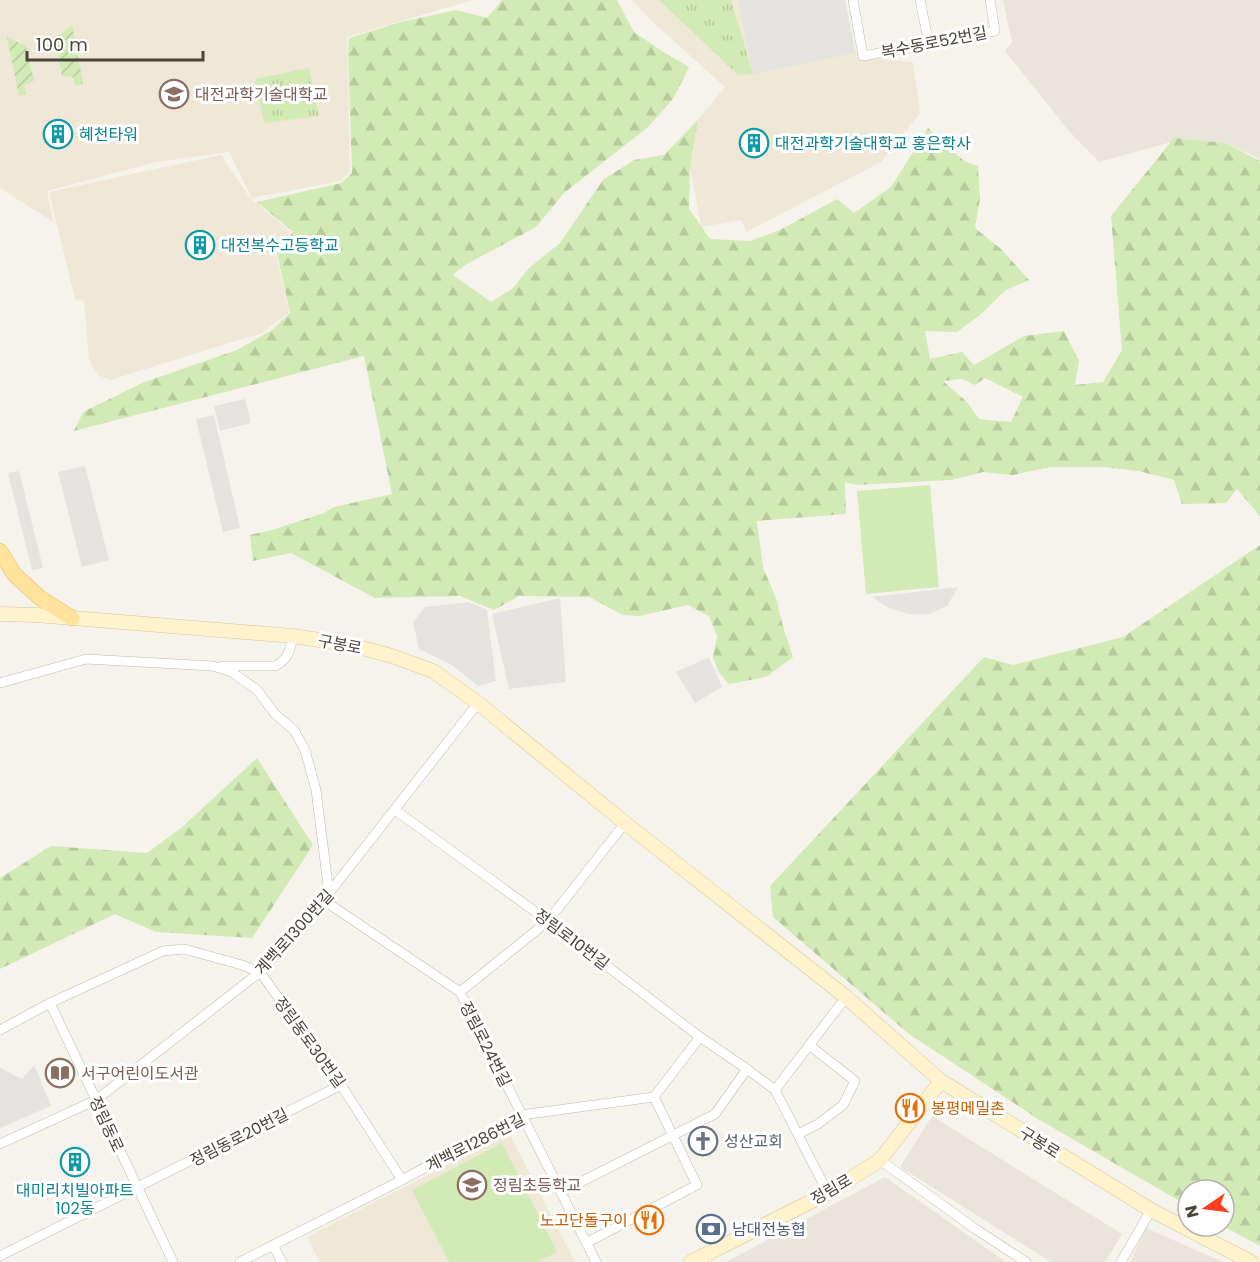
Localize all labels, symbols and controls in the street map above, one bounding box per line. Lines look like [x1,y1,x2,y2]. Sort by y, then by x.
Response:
street label: 복수동로52번길 [879,21,989,64]
scale bar [27,24,202,62]
text: 100 m [36,32,88,57]
school or university icon: 대전과학기술대학교 [158,78,190,110]
place label: 대전과학기술대학교 [195,83,327,106]
building icon: 혜천타워 [42,118,74,150]
place label: 혜천타워 [79,123,138,146]
building icon: 대전과학기술대학교 홍은학사 [738,127,770,159]
place label: 대전과학기술대학교 홍은학사 [775,132,971,155]
building icon: 대전복수고등학교 [184,229,216,261]
place label: 대전복수고등학교 [221,234,339,257]
street label: 구봉로 [316,629,364,660]
street label: 계백로1300번길 [250,884,339,980]
street label: 정림로10번길 [529,904,614,975]
street label: 정림동로30번길 [269,992,351,1093]
street label: 정림로24번길 [454,998,517,1091]
library icon: 서구어린이도서관 [44,1057,76,1089]
place label: 서구어린이도서관 [81,1062,199,1085]
restaurant icon: 봉평메밀촌 [894,1092,926,1124]
street label: 정림동로 [84,1093,130,1156]
place label: 봉평메밀촌 [931,1097,1005,1120]
street label: 정림동로20번길 [186,1103,292,1172]
street label: 계백로1286번길 [422,1108,529,1177]
street label: 구봉로 [1015,1121,1065,1164]
church icon: 성산교회 [687,1125,719,1157]
place label: 성산교회 [724,1130,783,1153]
building icon: 대미리치빌아파트 102동 [59,1146,91,1178]
street label: 정림로 [806,1168,856,1210]
school or university icon: 정림초등학교 [456,1169,488,1201]
place label: 정림초등학교 [493,1174,581,1197]
north arrow [1176,1178,1236,1238]
place label: 대미리치빌아파트 102동 [16,1179,134,1220]
text: N [1179,1203,1205,1220]
restaurant icon: 노고단돌구이 [633,1204,665,1236]
place label: 노고단돌구이 [540,1209,628,1232]
bank icon: 남대전농협 [695,1213,727,1245]
place label: 남대전농협 [732,1218,806,1241]

